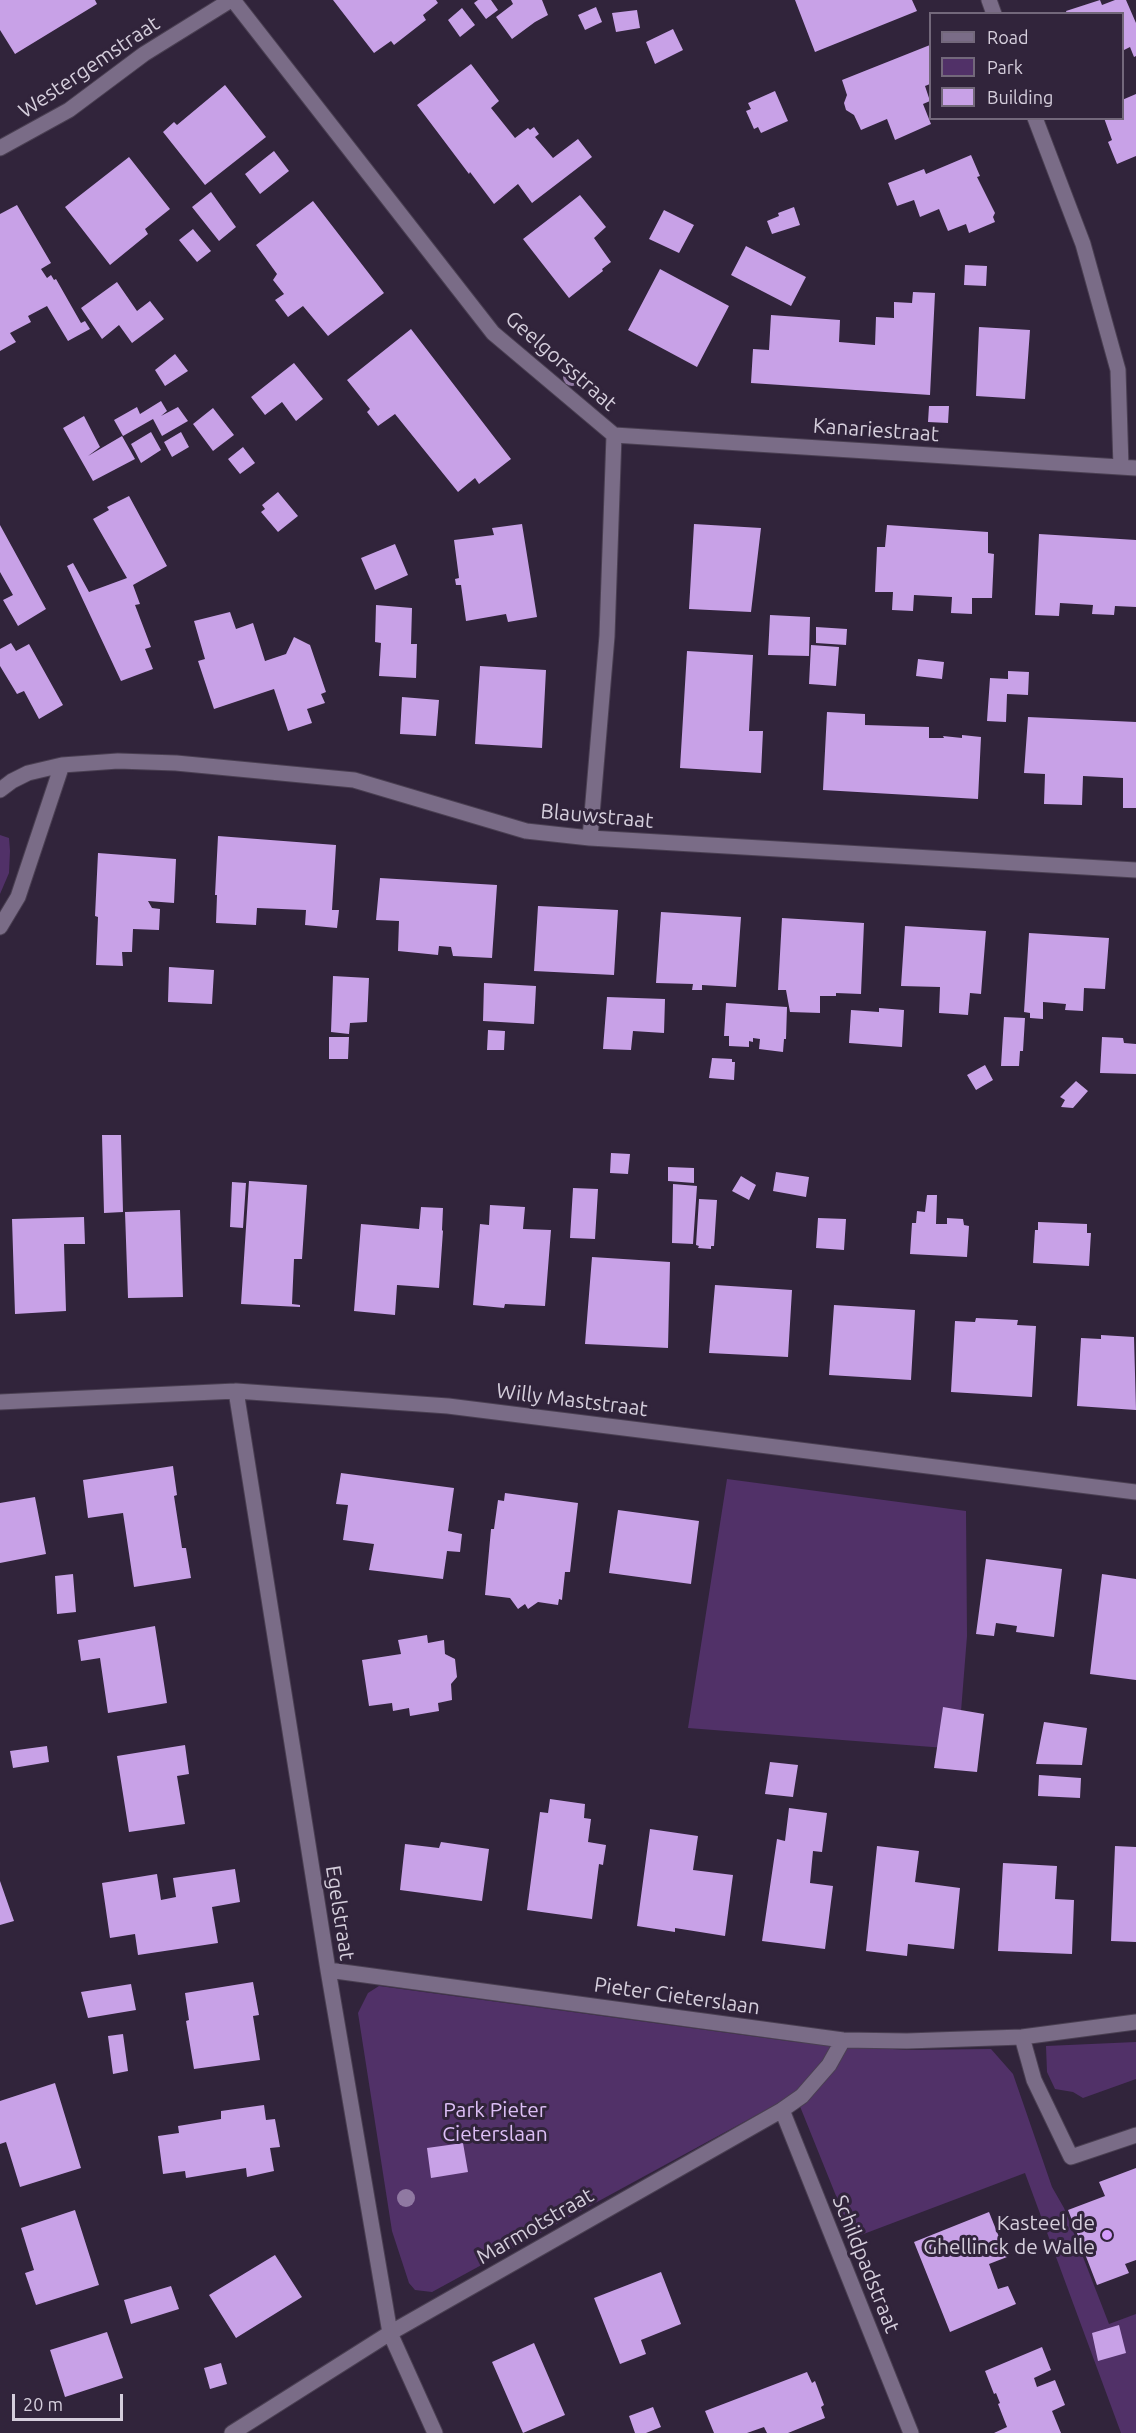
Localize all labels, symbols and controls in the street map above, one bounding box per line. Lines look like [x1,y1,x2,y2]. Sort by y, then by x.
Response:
street label: Westergemstraat [14,11,164,123]
legend [929,12,1124,120]
text: Road [987,27,1029,47]
text: Park [987,57,1023,77]
text: Building [987,87,1053,107]
street label: Geelgorsstraat [500,306,622,416]
street label: Kanariestraat [812,413,940,447]
street label: Blauwstraat [540,799,654,833]
street label: Willy Maststraat [495,1378,649,1422]
street label: Egelstraat [320,1864,360,1962]
street label: Pieter Cieterslaan [592,1972,762,2020]
park label: Park Pieter Cieterslaan [442,2097,548,2147]
street label: Marmotstraat [472,2182,598,2270]
street label: Schildpadstraat [827,2192,905,2336]
place label: Kasteel de Ghellinck de Walle [923,2210,1095,2260]
marker: Kasteel de Ghellinck de Walle [1100,2228,1114,2242]
scale bar [15,2382,126,2420]
text: 20 m [23,2394,63,2414]

